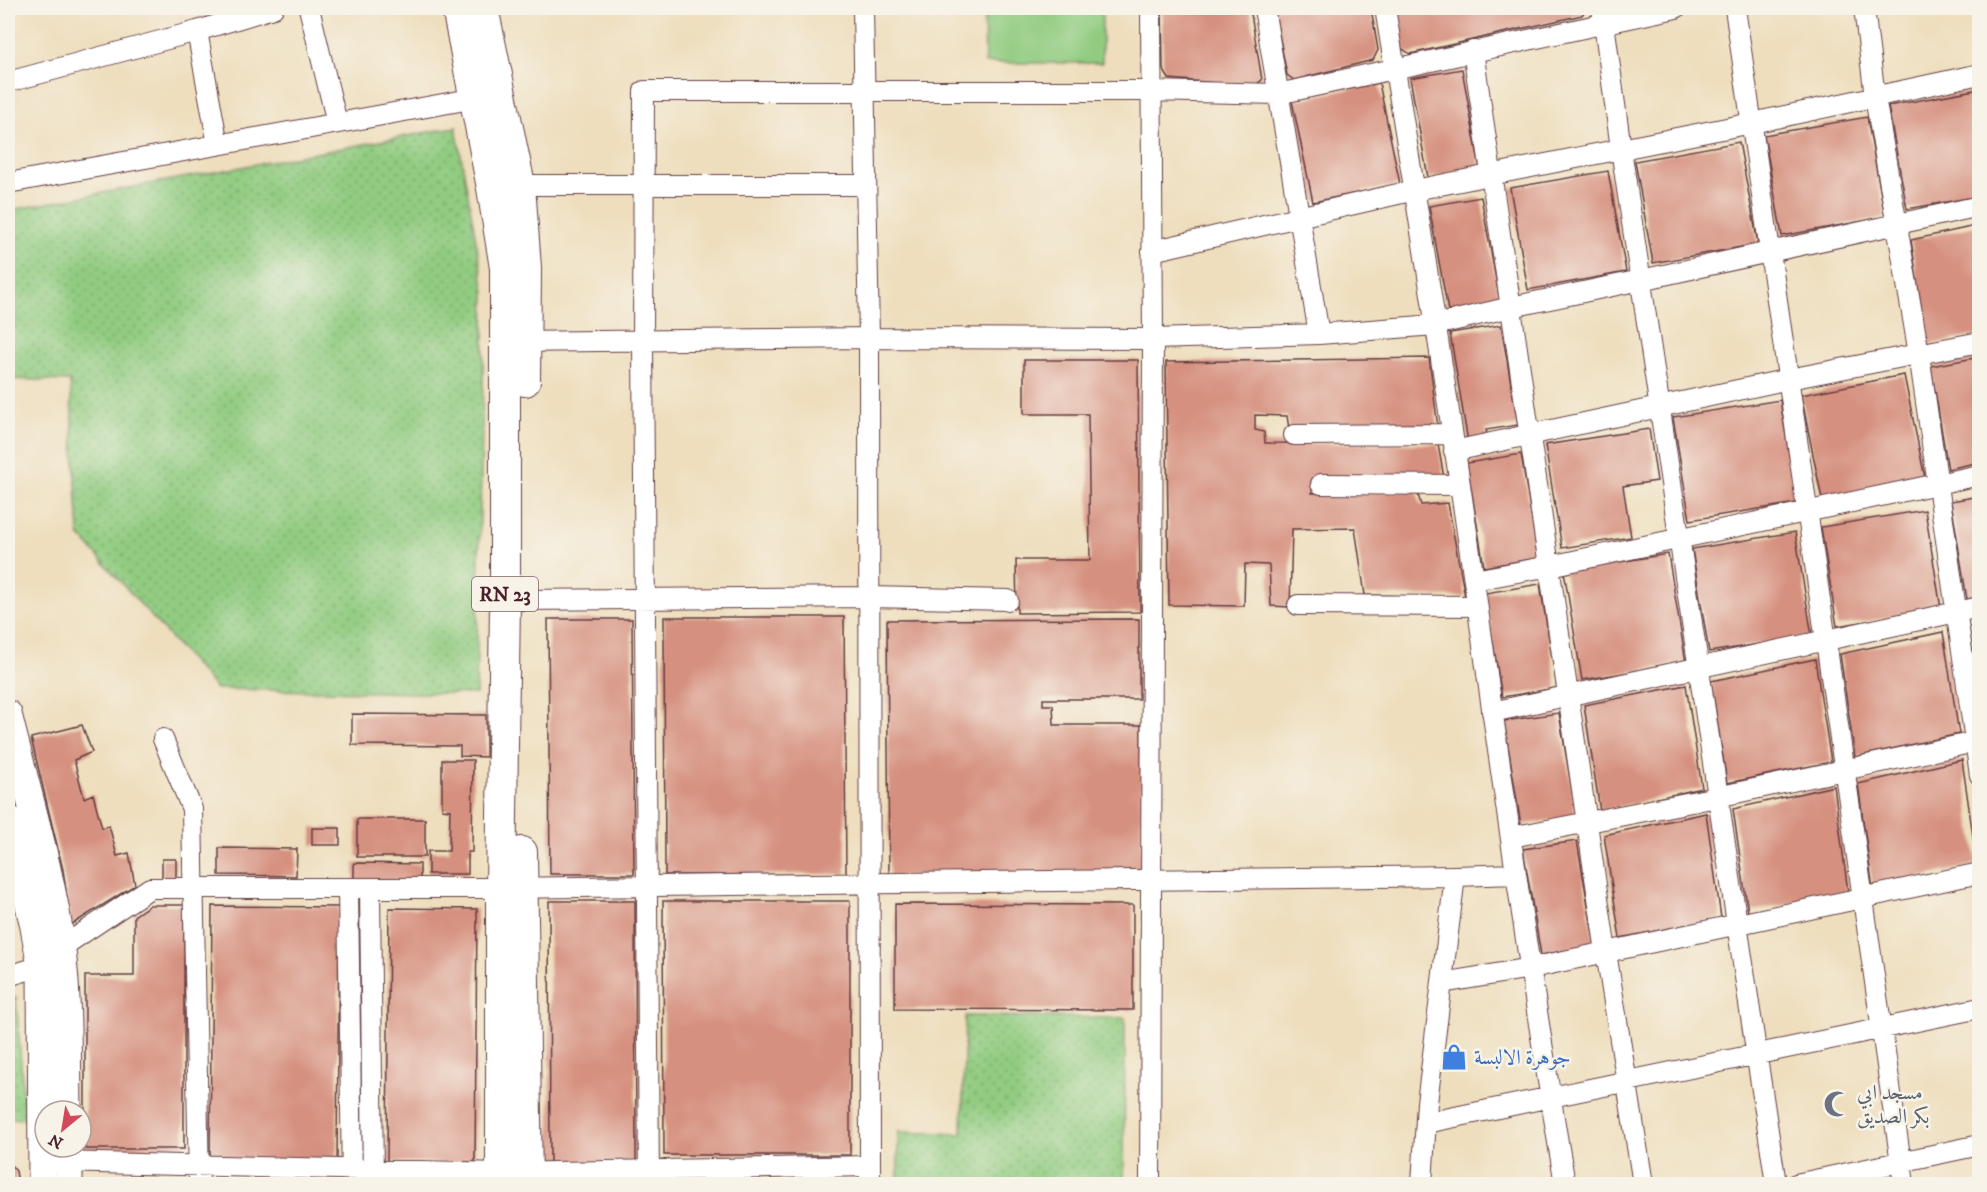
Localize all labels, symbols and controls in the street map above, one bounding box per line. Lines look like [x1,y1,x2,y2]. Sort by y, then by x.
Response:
road number: RN 23 [472,577,538,611]
shop icon: جوهرة الالبسة [1439,1042,1469,1072]
place label: جوهرة الالبسة [1474,1045,1571,1071]
place label: مسجد ابي بكر الصديق [1857,1080,1929,1130]
mosque icon: مسجد ابي بكر الصديق [1822,1089,1852,1119]
north arrow [33,1099,93,1159]
text: N [45,1129,67,1153]

